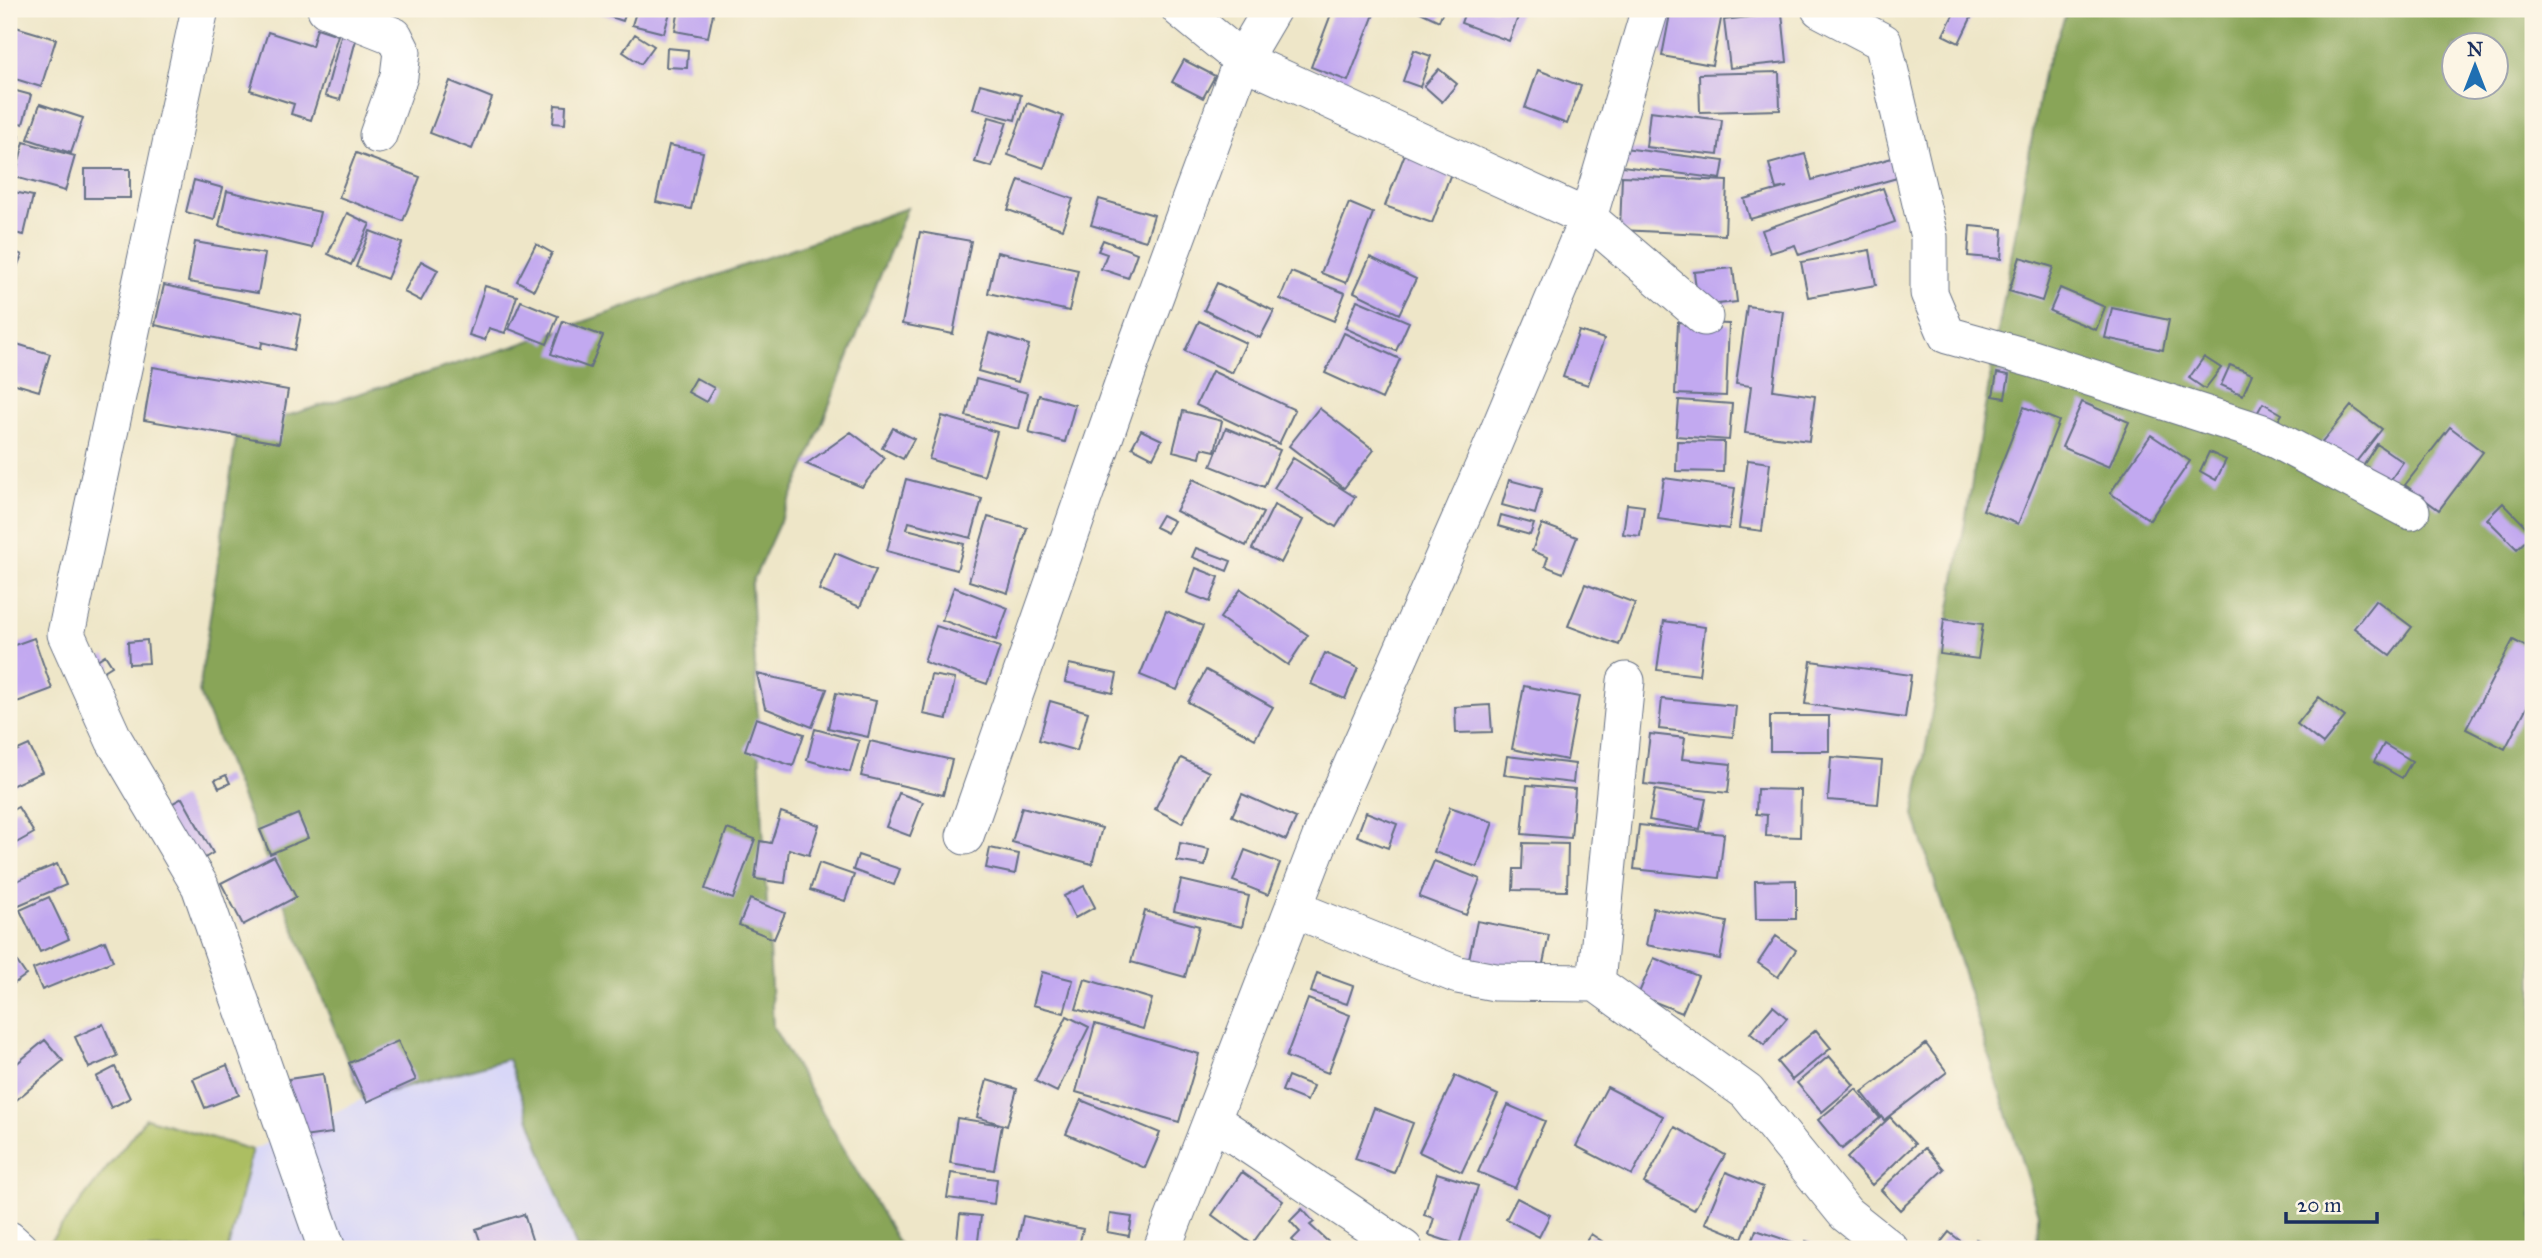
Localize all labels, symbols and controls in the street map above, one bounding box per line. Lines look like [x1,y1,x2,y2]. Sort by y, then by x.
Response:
north arrow [2440,32,2510,102]
text: N [2467,38,2483,61]
scale bar [2286,1181,2378,1225]
text: 20 m [2297,1192,2342,1218]

